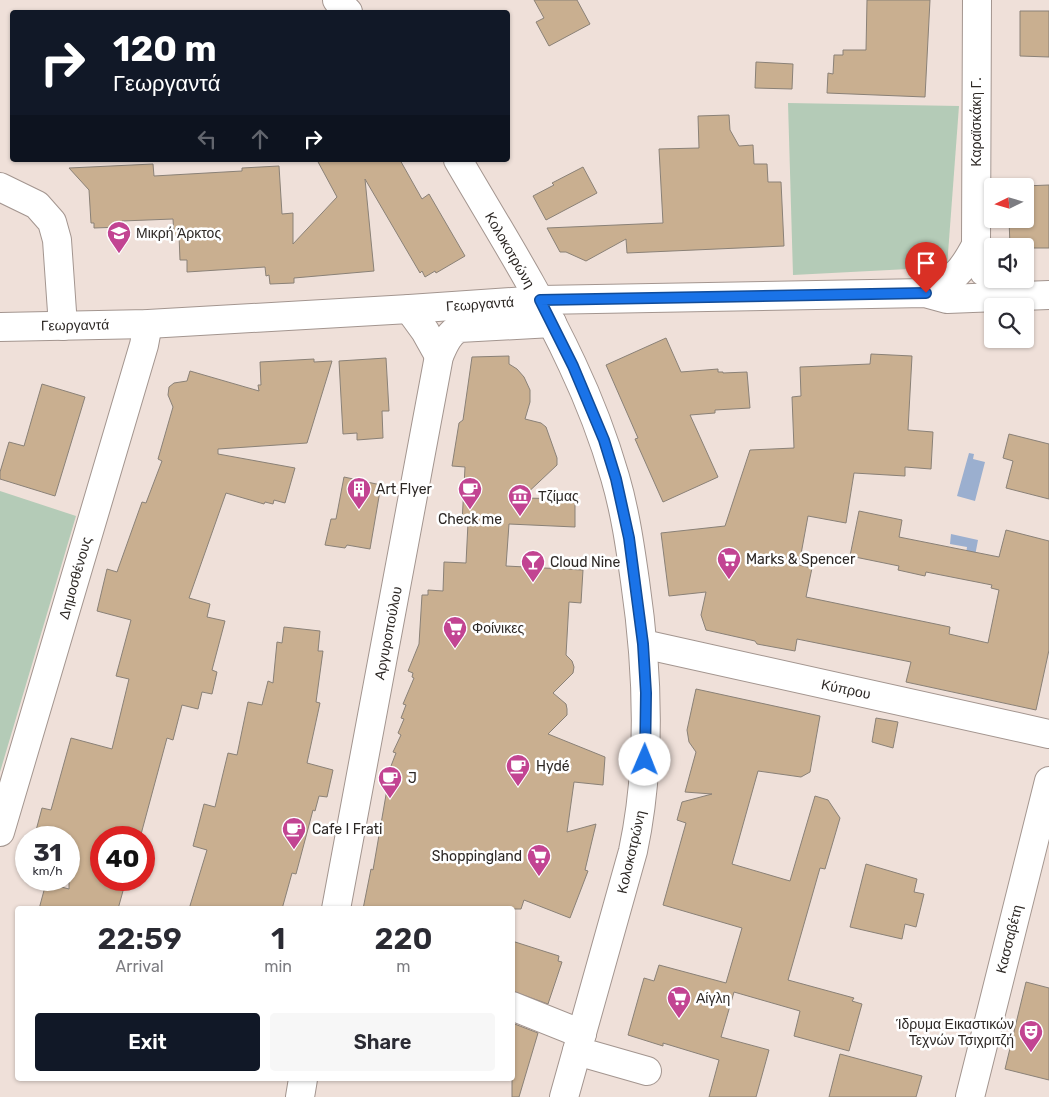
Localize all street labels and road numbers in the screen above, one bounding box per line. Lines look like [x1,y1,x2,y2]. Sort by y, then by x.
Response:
street label: Καραϊσκάκη Γ. [968,77,985,167]
street label: Κολοκοτρώνη [481,209,538,291]
street label: Γεωργαντά [445,294,515,315]
street label: Γεωργαντά [41,316,109,335]
street label: Δημοσθένους [56,535,95,621]
street label: Αργυροπούλου [371,585,406,681]
street label: Κύπρου [820,676,872,703]
street label: Κολοκοτρώνη [614,809,649,895]
street label: Κασσαβέτη [993,903,1026,975]

